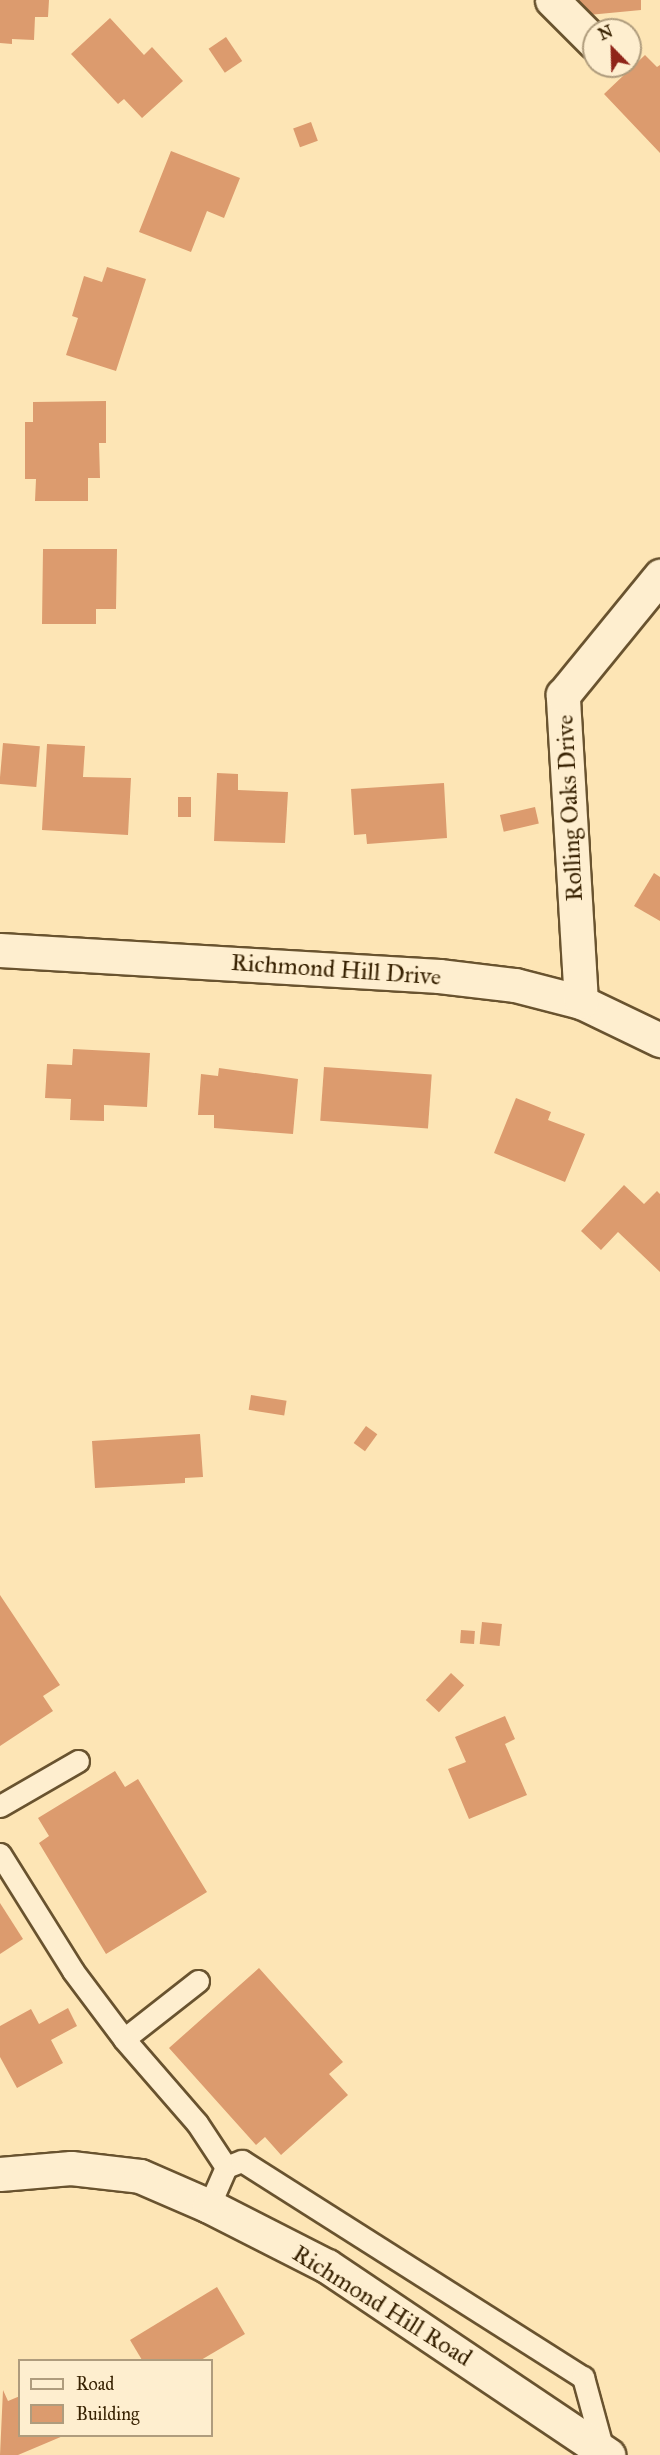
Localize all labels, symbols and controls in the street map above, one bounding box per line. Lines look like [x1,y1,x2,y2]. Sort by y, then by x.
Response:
north arrow [582,18,642,78]
text: N [596,21,616,44]
street label: Rolling Oaks Drive [551,714,589,902]
street label: Richmond Hill Drive [230,948,442,992]
street label: Richmond Hill Road [287,2239,477,2373]
legend [18,2359,213,2437]
text: Road [76,2373,114,2395]
text: Building [76,2403,139,2425]

